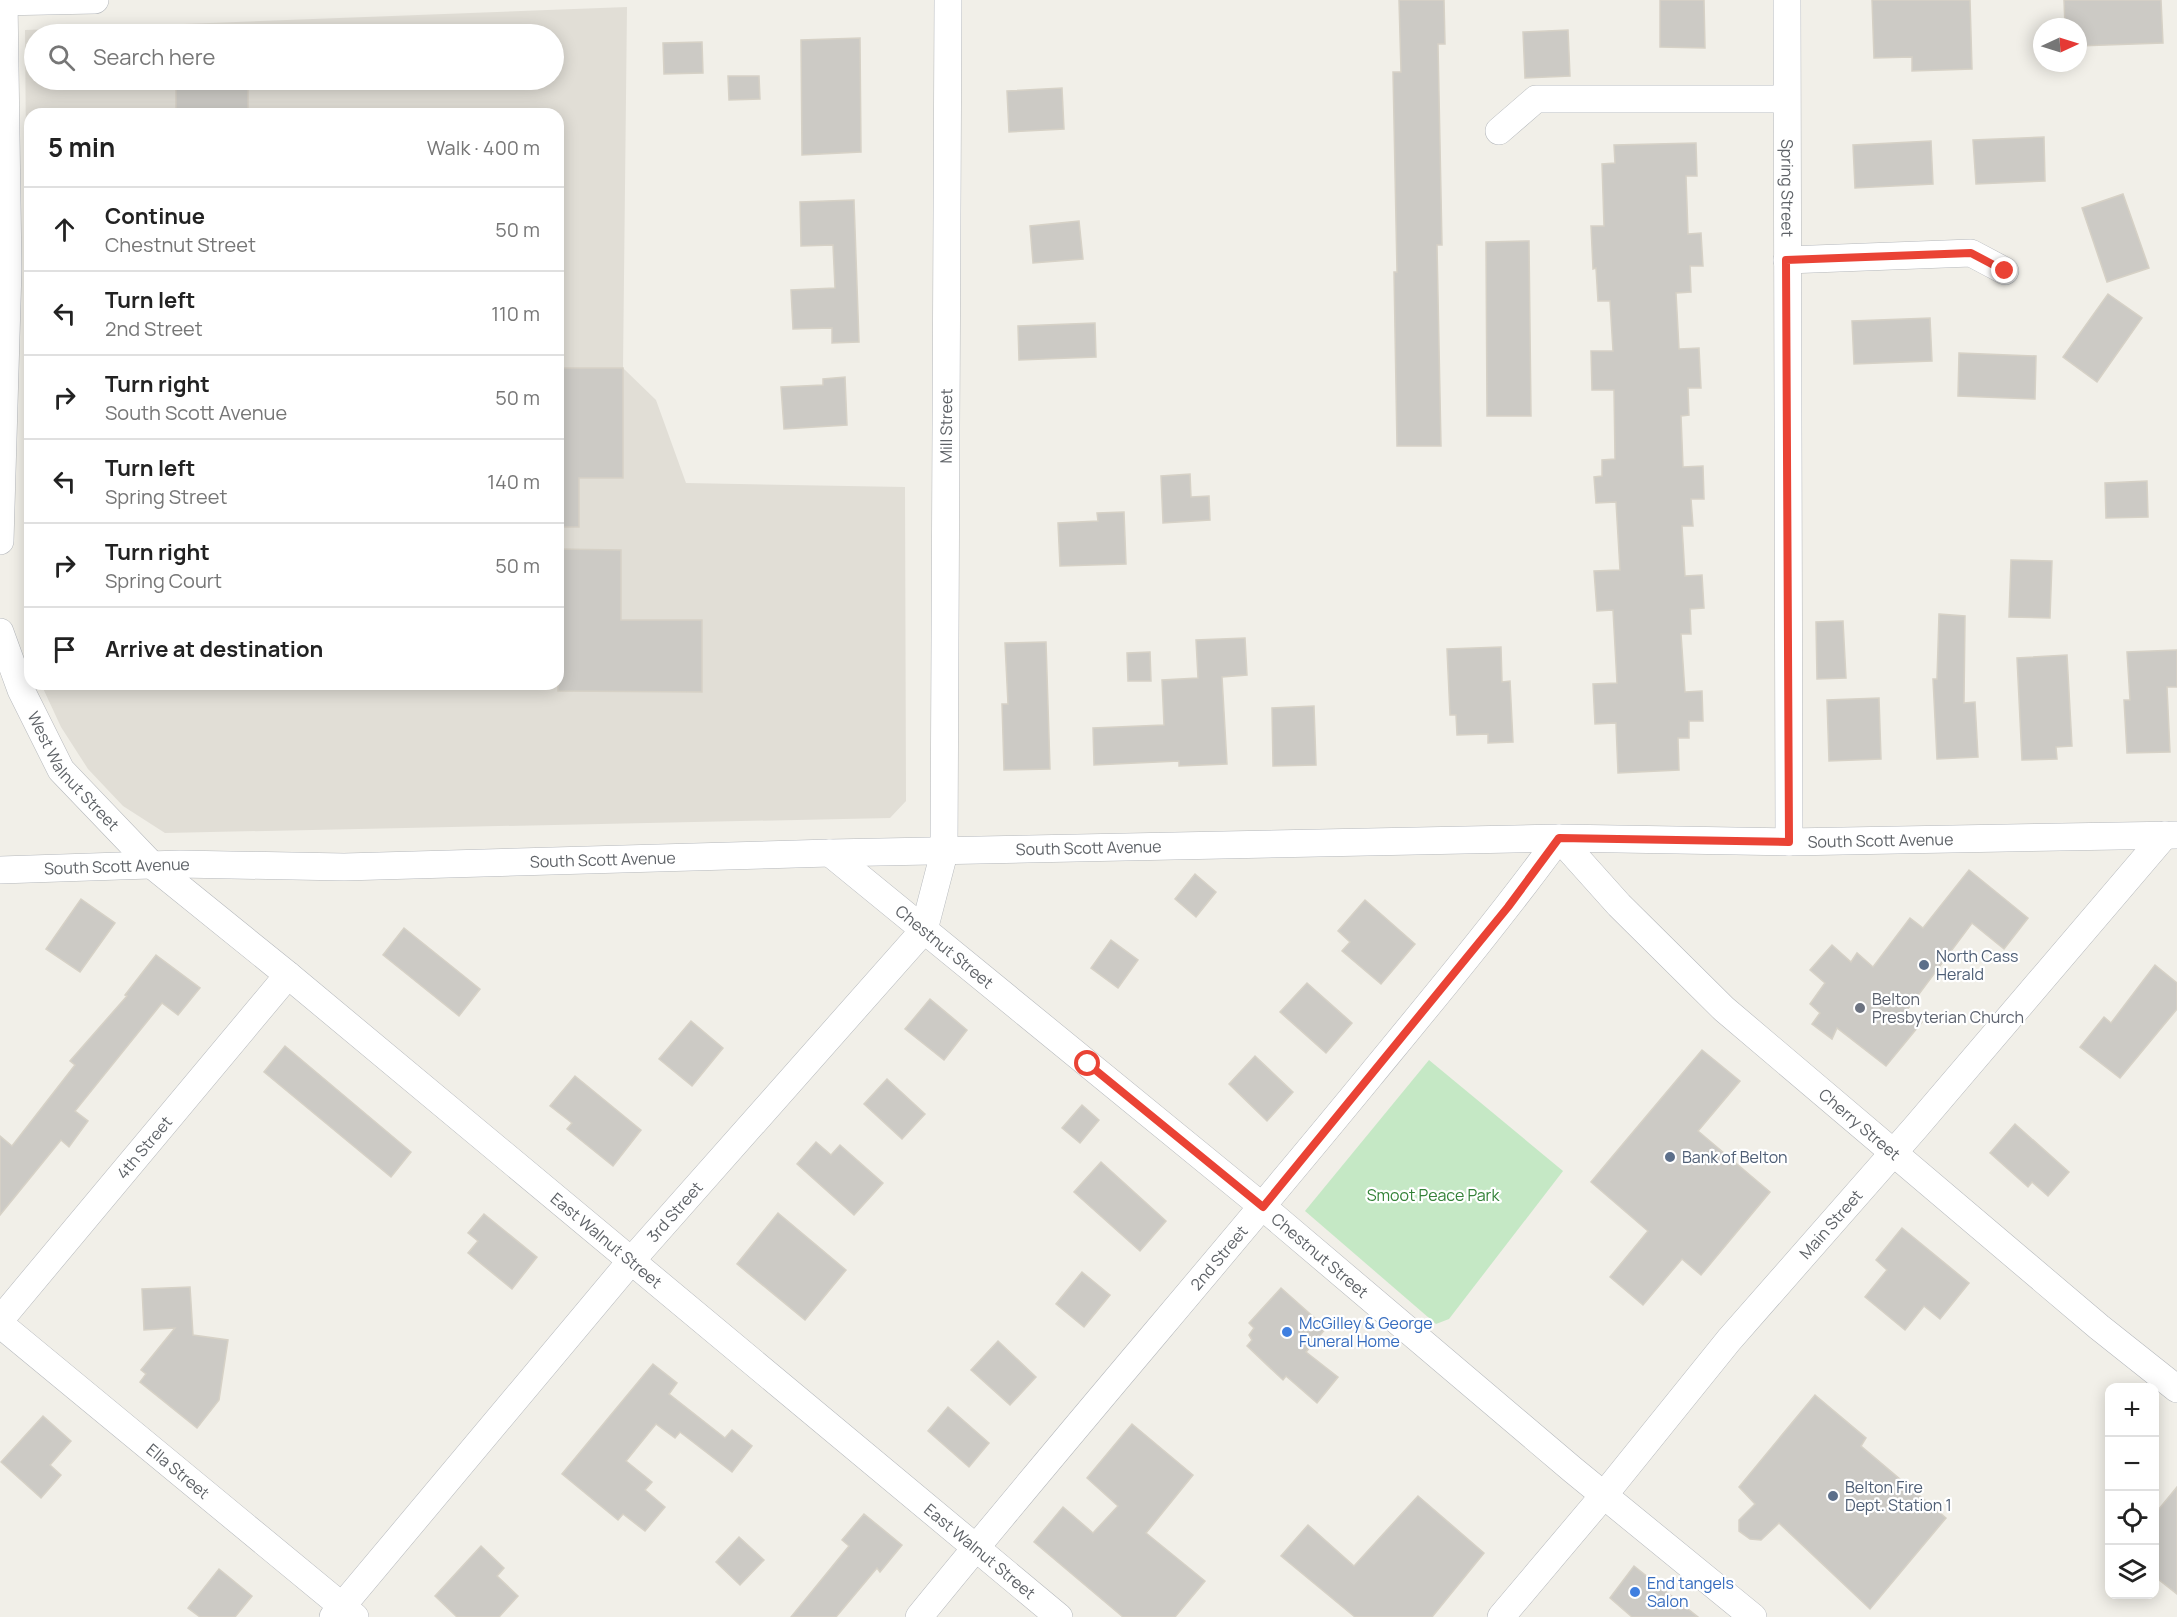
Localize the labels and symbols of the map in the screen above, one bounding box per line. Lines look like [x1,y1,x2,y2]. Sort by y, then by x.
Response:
north arrow [2033,18,2087,72]
street label: Spring Street [1776,139,1799,237]
route end [1991,257,2017,283]
street label: Mill Street [935,388,957,463]
street label: West Walnut Street [22,708,124,835]
street label: South Scott Avenue [1807,828,1954,853]
street label: South Scott Avenue [1015,835,1162,860]
street label: South Scott Avenue [530,846,676,873]
street label: South Scott Avenue [44,853,190,880]
street label: Chestnut Street [891,900,998,993]
place label: North Cass Herald [1936,945,2018,985]
marker: North Cass Herald [1917,958,1931,972]
place label: Belton Presbyterian Church [1872,988,2024,1028]
marker: Belton Presbyterian Church [1853,1001,1867,1015]
route start [1074,1050,1100,1076]
street label: Cherry Street [1814,1083,1905,1165]
street label: 4th Street [112,1111,177,1183]
place label: Bank of Belton [1682,1146,1788,1168]
marker: Bank of Belton [1663,1150,1677,1164]
street label: 3rd Street [642,1177,707,1247]
park label: Smoot Peace Park [1367,1184,1500,1206]
street label: Main Street [1794,1185,1867,1264]
street label: East Walnut Street [546,1187,667,1293]
street label: Chestnut Street [1267,1208,1373,1303]
street label: 2nd Street [1185,1221,1252,1295]
place label: McGilley & George Funeral Home [1299,1312,1433,1352]
marker: McGilley & George Funeral Home [1280,1325,1294,1339]
street label: Ella Street [142,1438,214,1504]
place label: Belton Fire Dept. Station 1 [1845,1476,1952,1516]
marker: Belton Fire Dept. Station 1 [1826,1489,1840,1503]
street label: East Walnut Street [920,1498,1040,1604]
place label: End tangels Salon [1647,1572,1734,1612]
marker: End tangels Salon [1628,1585,1642,1599]

